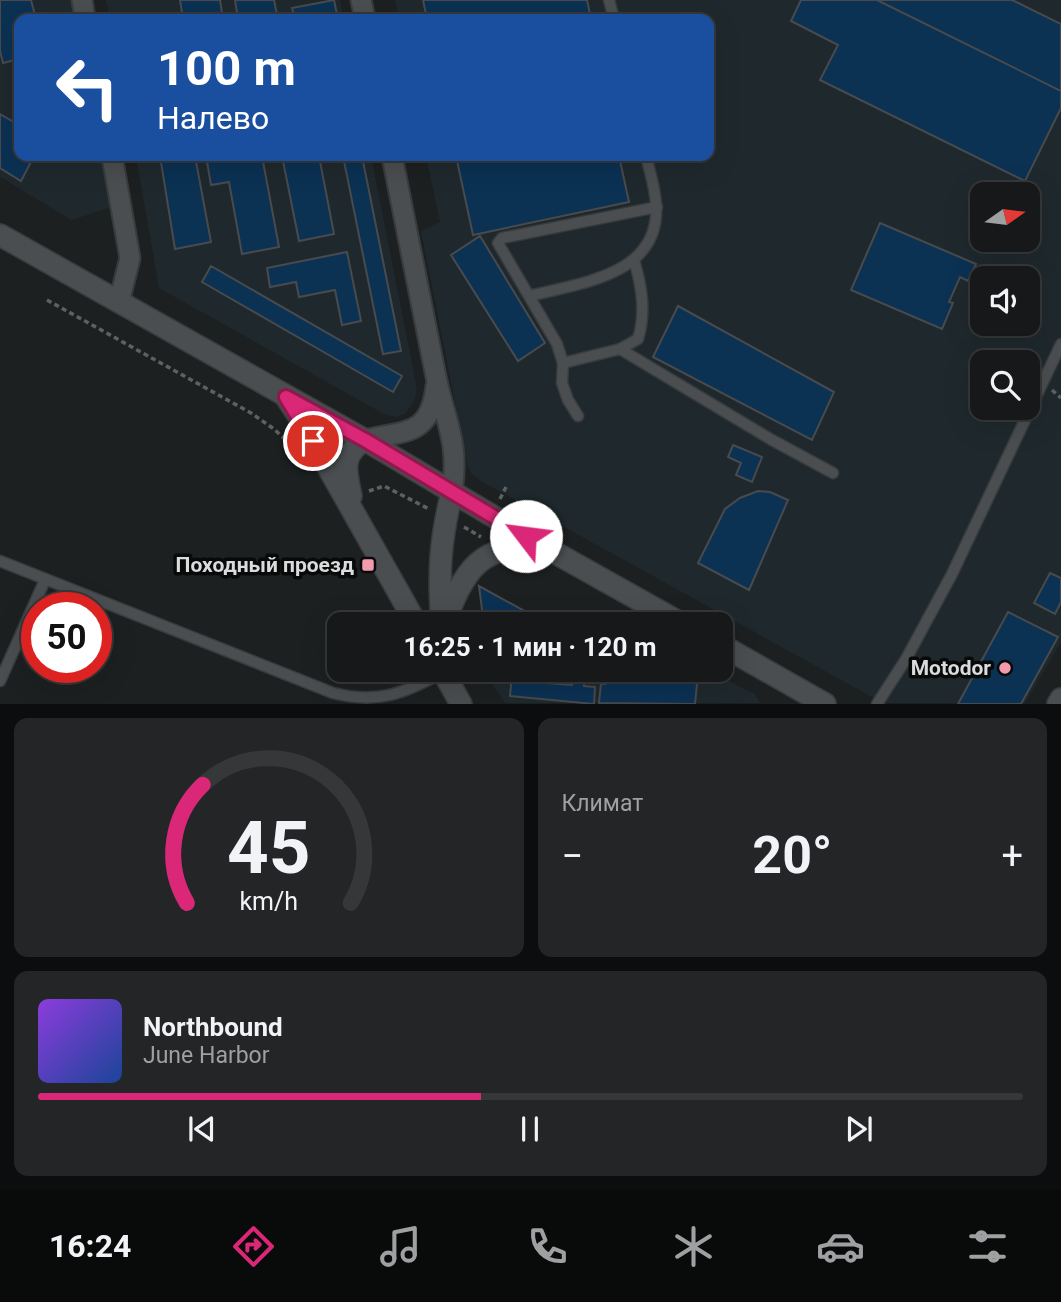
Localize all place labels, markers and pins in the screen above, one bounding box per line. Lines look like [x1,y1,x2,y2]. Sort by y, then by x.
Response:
pin [283,411,343,471]
place label: Походный проезд [176,553,354,577]
marker: Походный проезд [360,557,376,573]
place label: Motodor [911,656,991,680]
marker: Motodor [997,660,1013,676]

